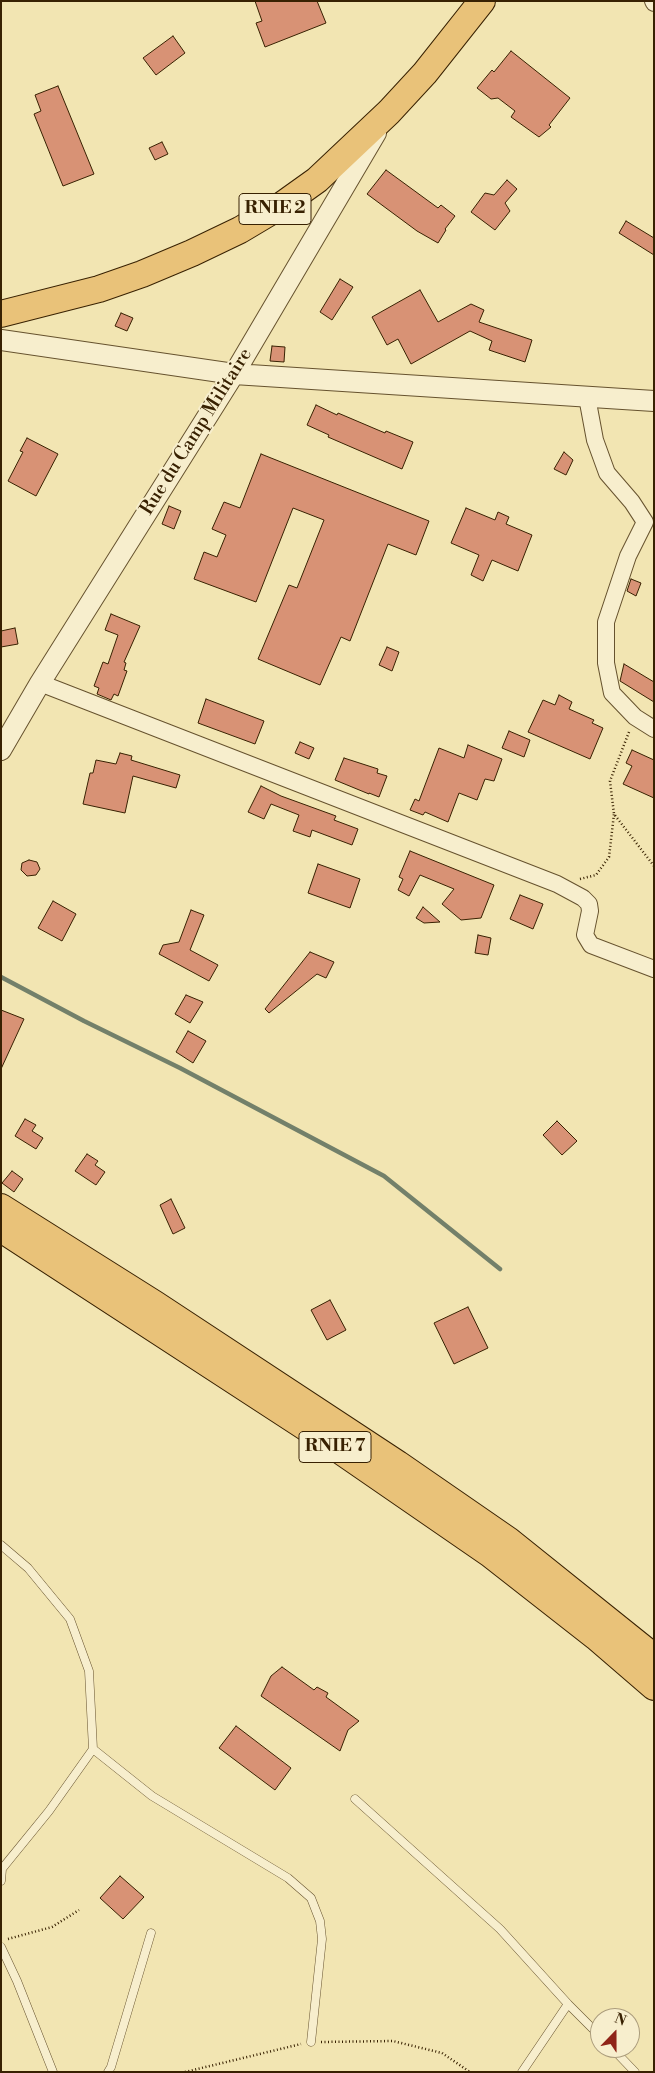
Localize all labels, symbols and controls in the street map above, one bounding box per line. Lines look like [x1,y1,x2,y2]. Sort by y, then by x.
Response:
road number: RNIE 2 [239,193,311,224]
street label: Rue du Camp Militaire [136,344,258,520]
road number: RNIE 7 [299,1431,371,1462]
north arrow [590,2008,640,2058]
text: N [612,2010,629,2030]

